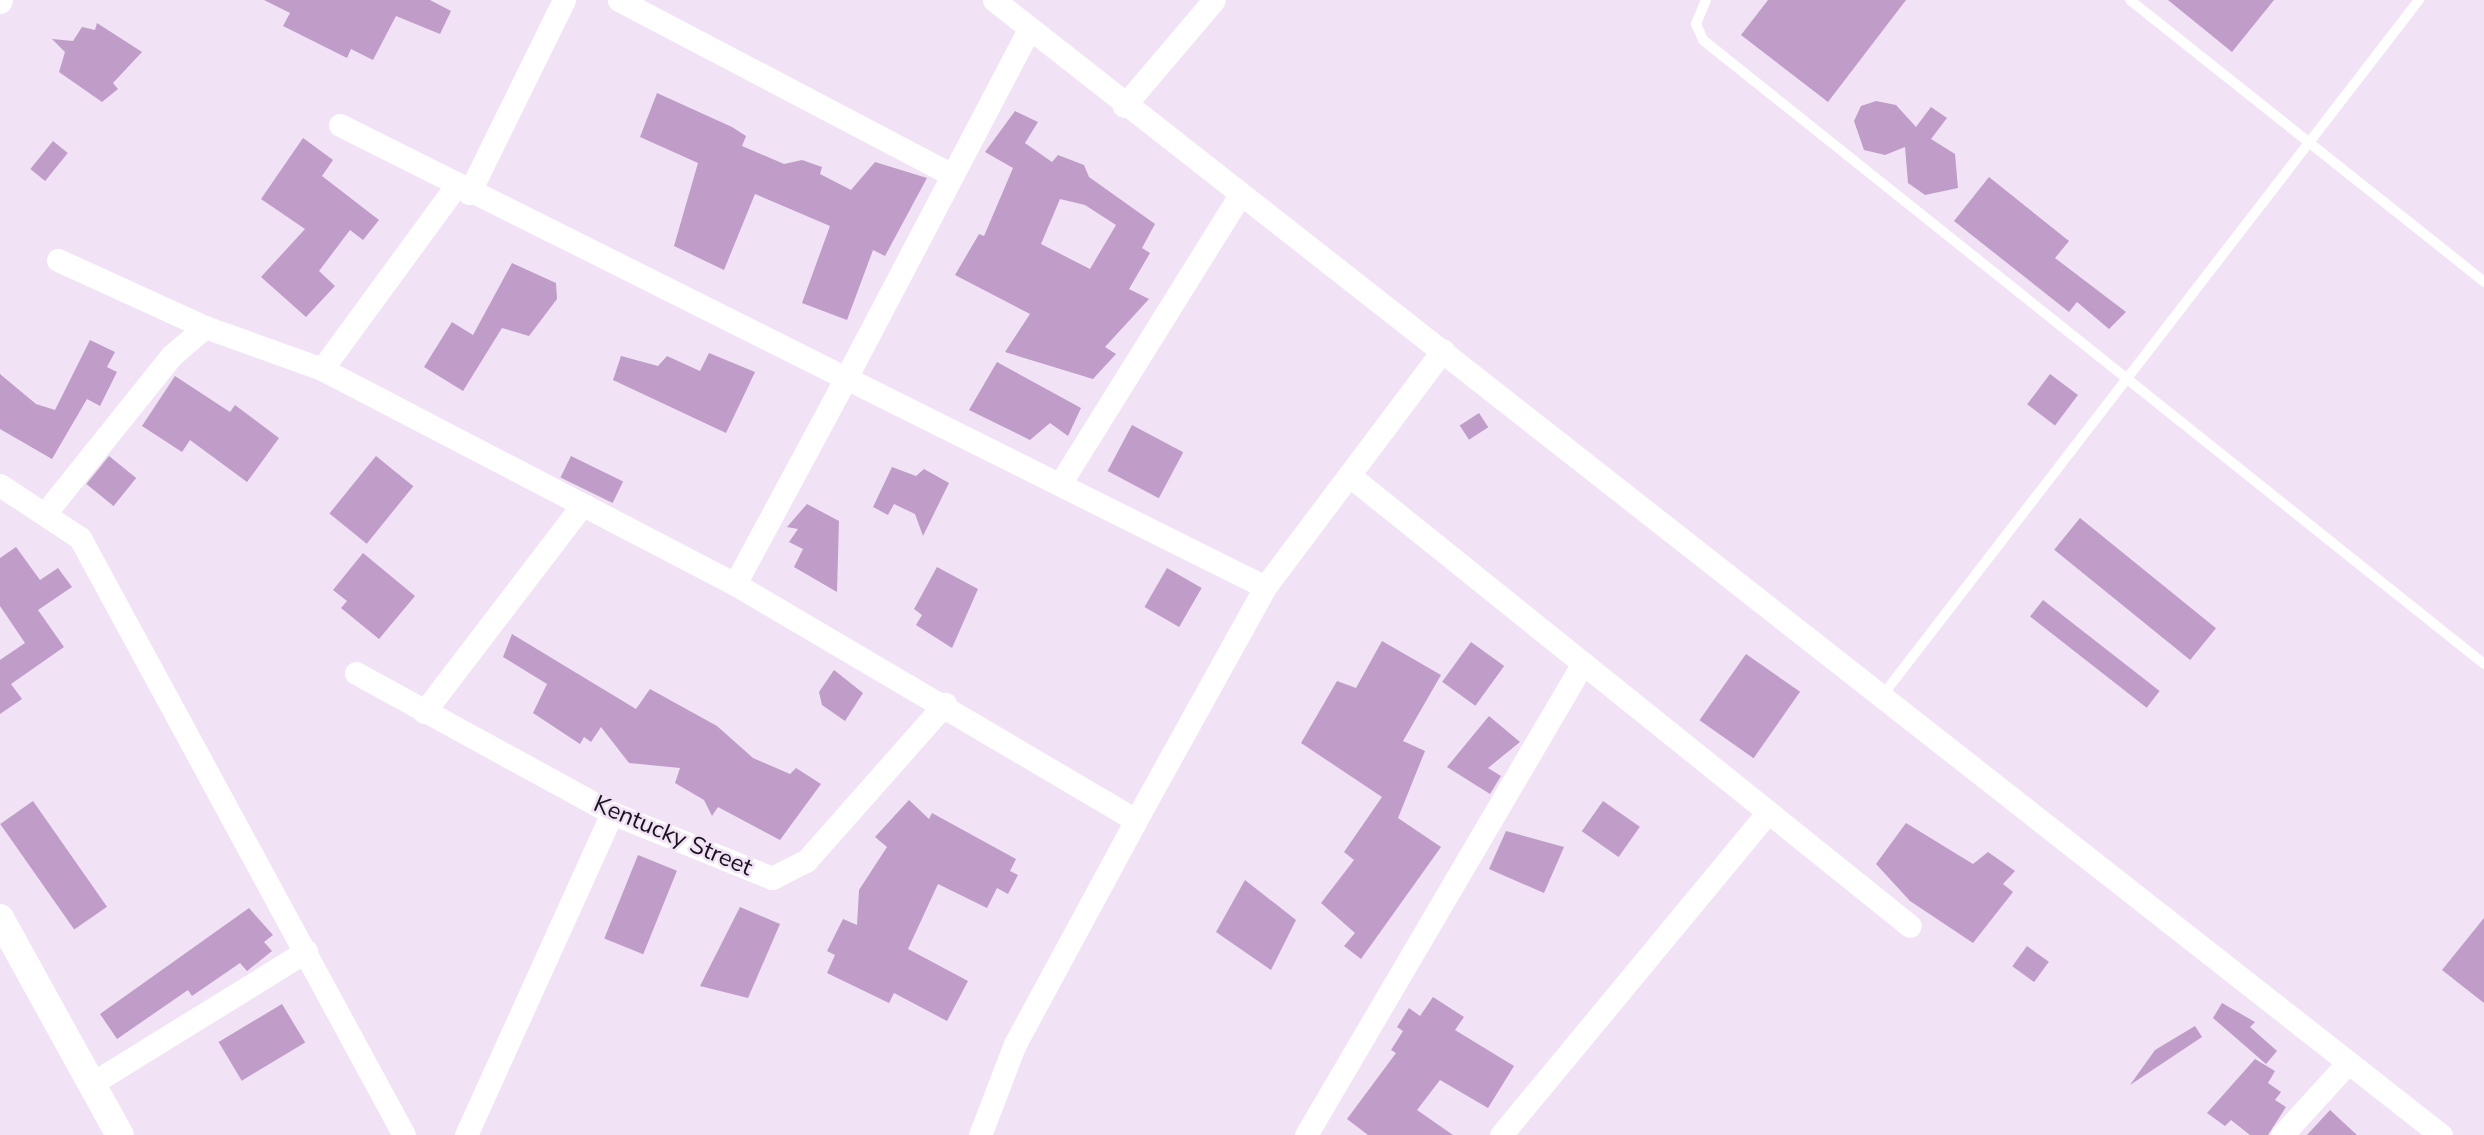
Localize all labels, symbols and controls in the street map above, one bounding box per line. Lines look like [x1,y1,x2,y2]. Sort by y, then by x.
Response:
street label: Kentucky Street [589,790,757,882]

